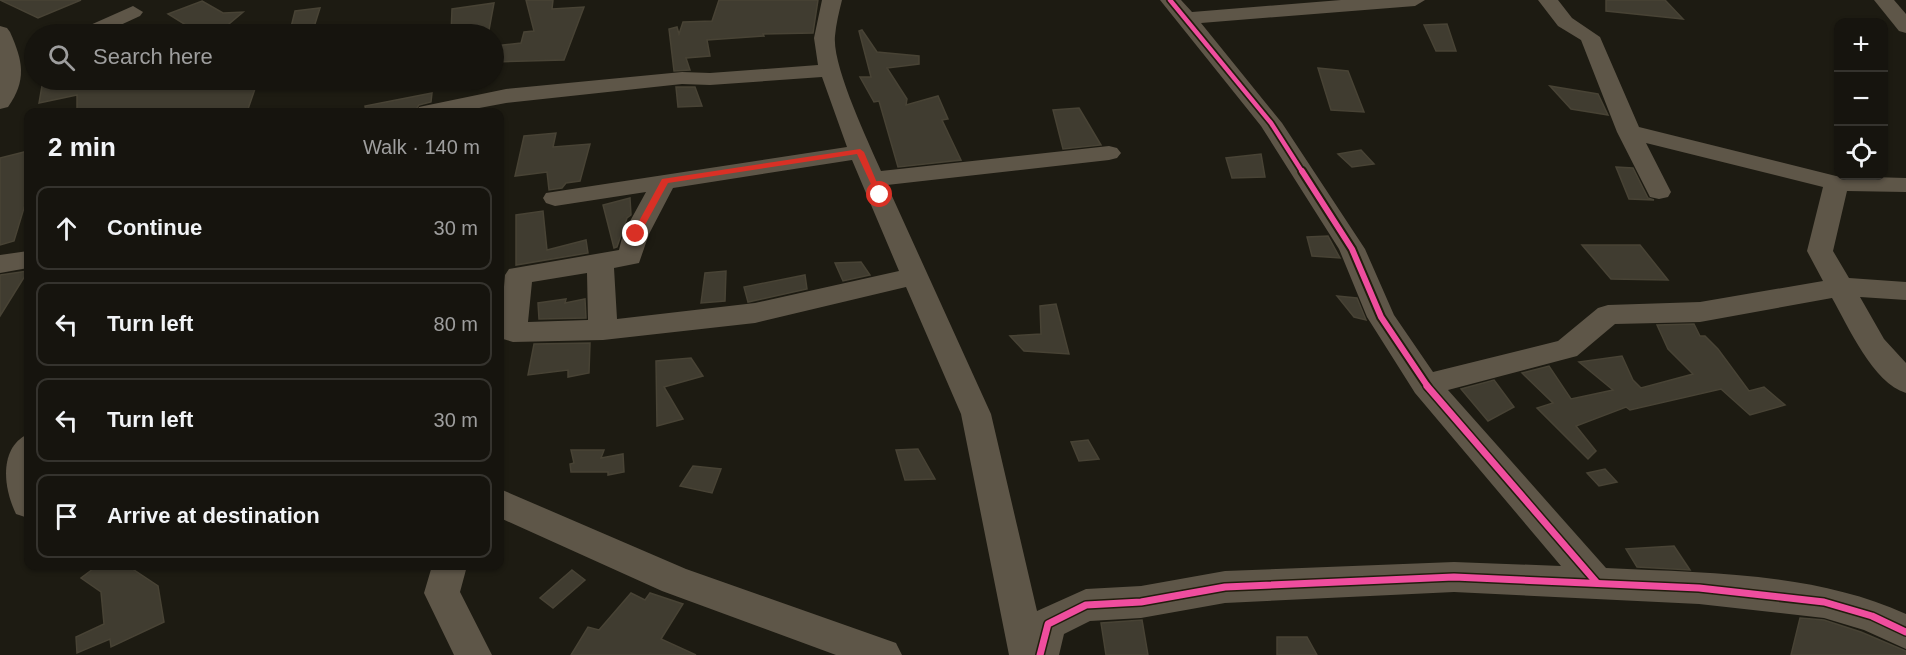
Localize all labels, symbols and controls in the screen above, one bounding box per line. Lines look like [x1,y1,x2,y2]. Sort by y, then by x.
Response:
map controls [1834,18,1888,180]
button: + [1834,18,1888,72]
search box [24,24,504,90]
icon: search [45,41,78,74]
text: Search here [93,44,213,69]
button: − [1834,72,1888,126]
button: locate [1834,126,1888,180]
text: 2 min [48,132,116,162]
text: Walk · 140 m [363,136,480,158]
route start [866,181,892,207]
icon: ahead [50,212,83,245]
text: Continue [107,215,202,240]
text: 30 m [434,217,478,239]
route end [622,220,648,246]
icon: left [50,308,83,341]
text: Turn left [107,311,193,336]
text: 80 m [434,313,478,335]
icon: left [50,404,83,437]
text: Turn left [107,407,193,432]
text: 30 m [434,409,478,431]
icon: arrive [50,500,83,533]
text: Arrive at destination [107,503,320,528]

